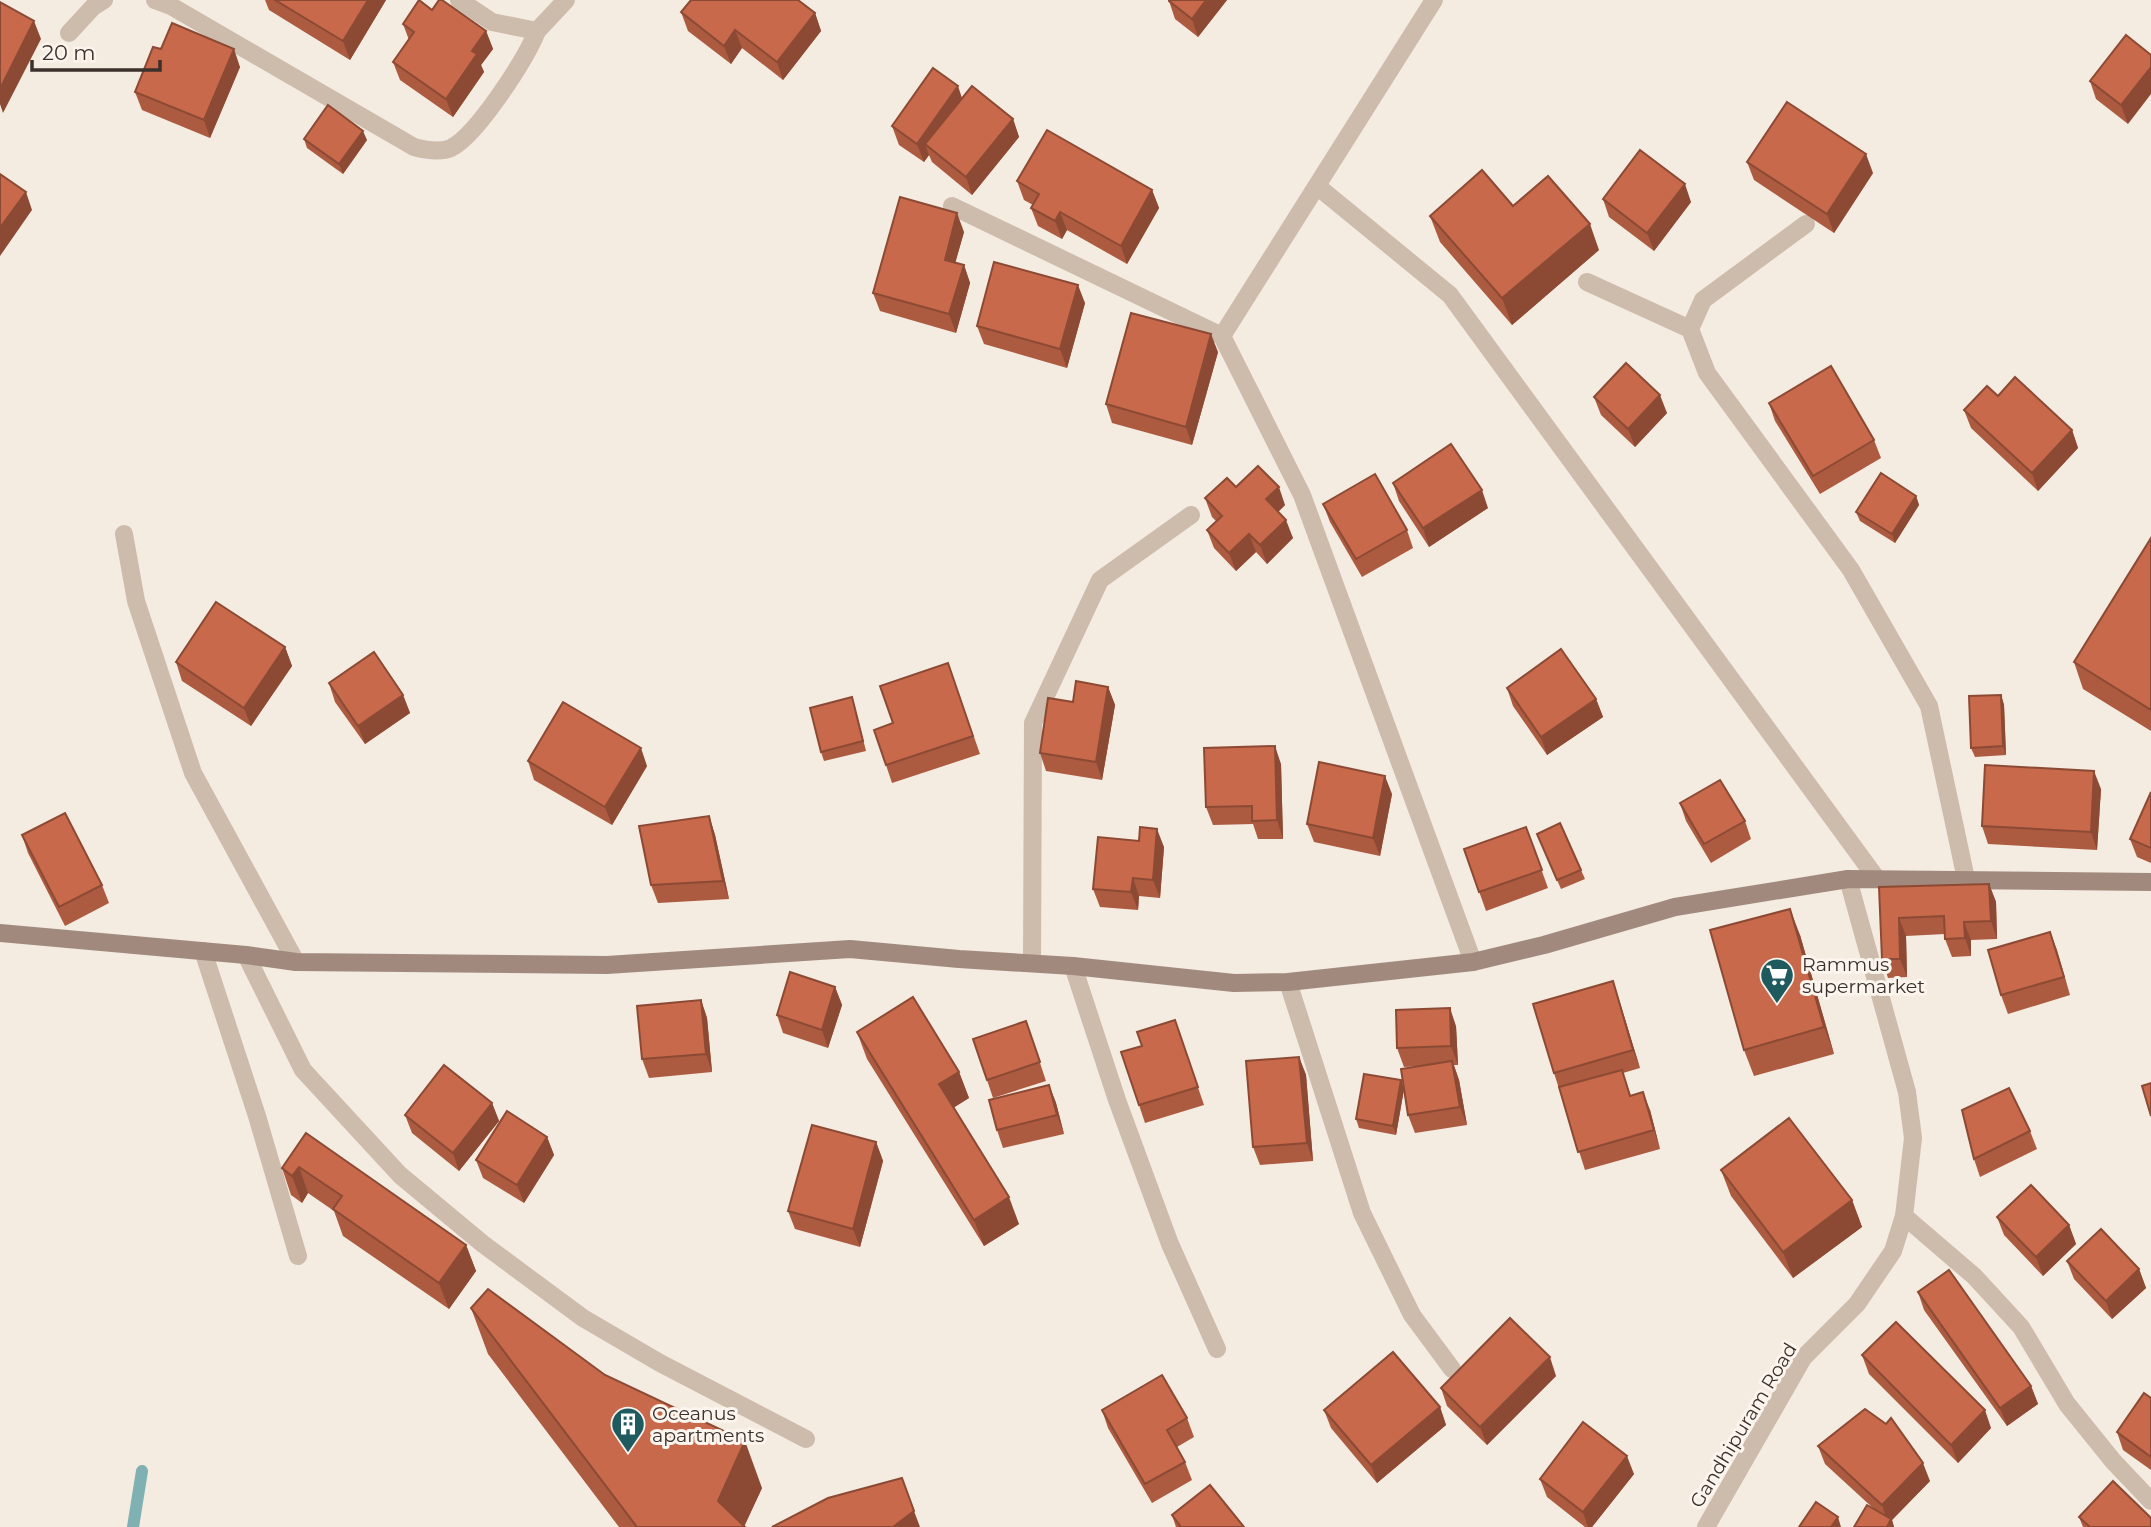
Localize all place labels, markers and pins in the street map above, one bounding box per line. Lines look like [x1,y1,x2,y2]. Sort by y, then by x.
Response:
place label: Rammus supermarket [1802,953,1925,998]
supermarket icon: Rammus supermarket [1758,956,1796,1005]
place label: Oceanus apartments [652,1402,764,1447]
building icon: Oceanus apartments [609,1405,647,1454]

